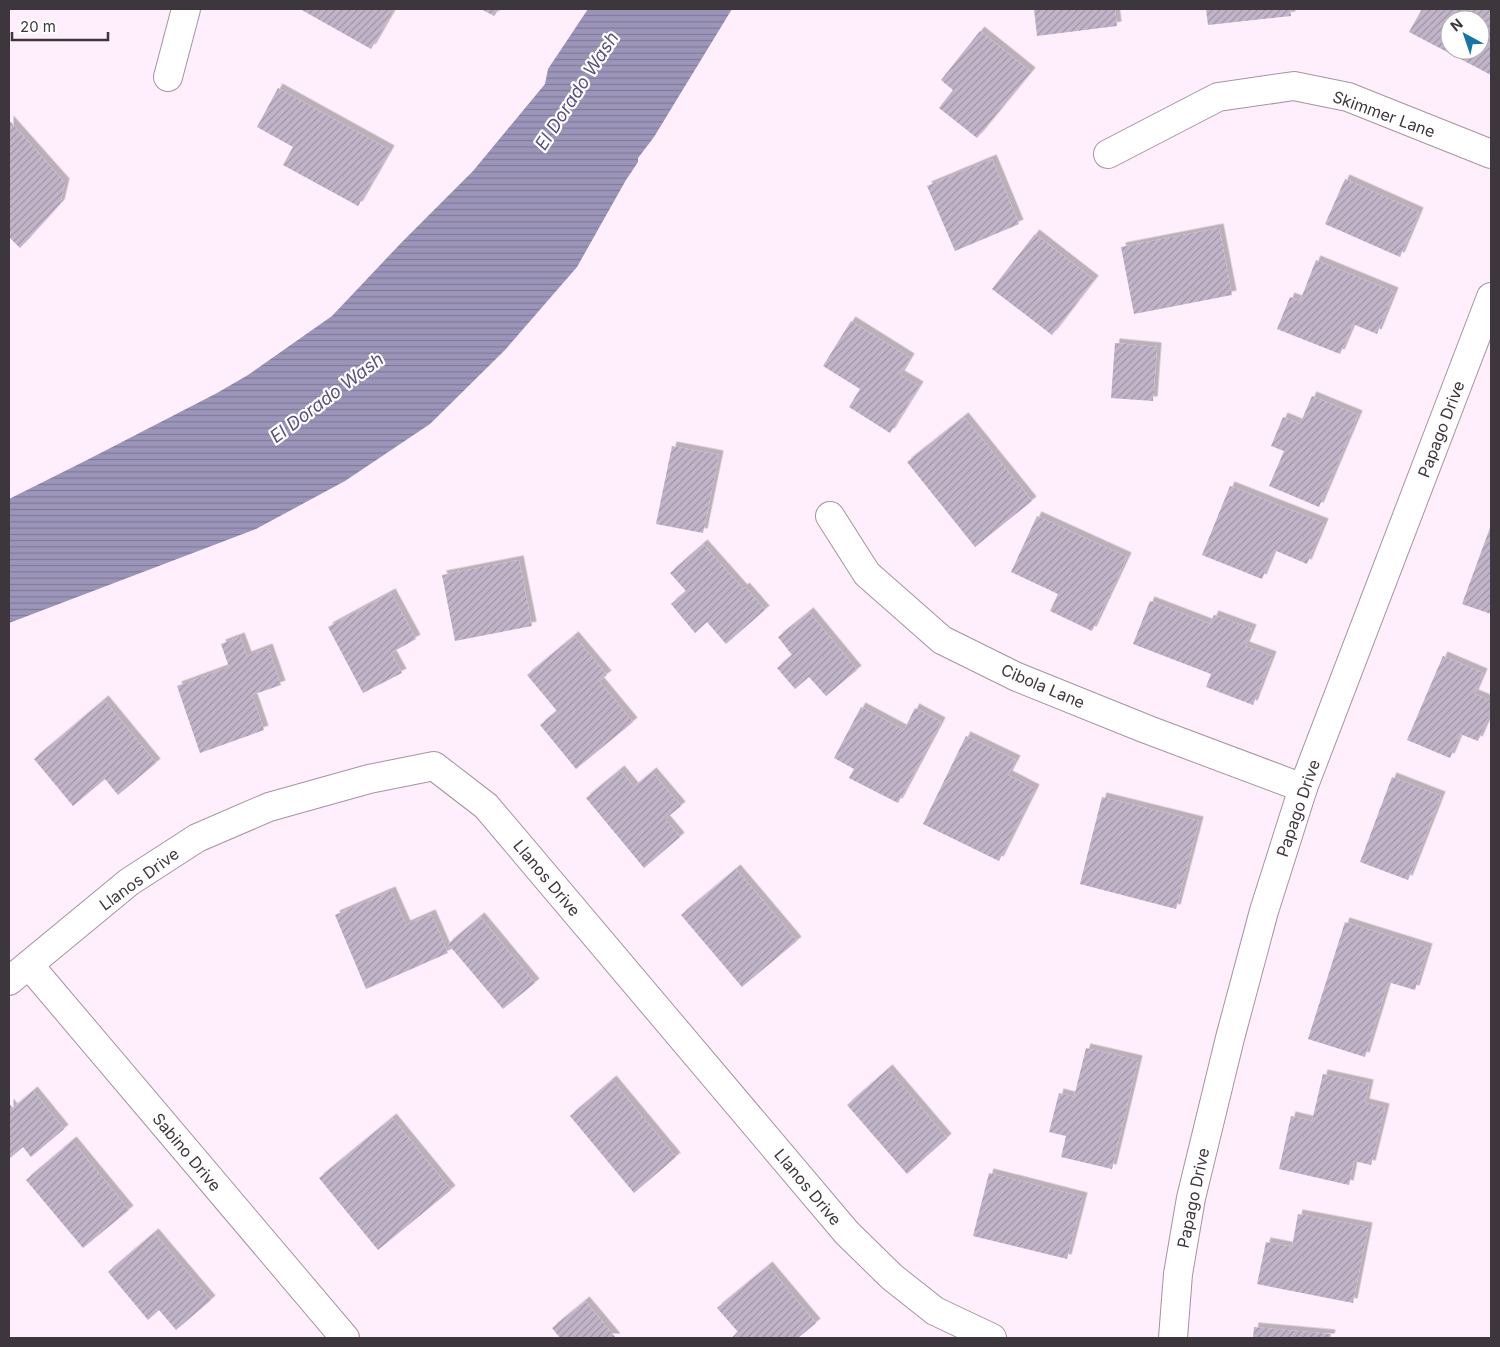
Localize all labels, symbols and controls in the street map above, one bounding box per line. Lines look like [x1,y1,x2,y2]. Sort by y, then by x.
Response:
scale bar [12,10,109,42]
north arrow [1440,10,1490,60]
text: N [1447,15,1466,35]
text: 20 m [20,17,56,36]
water label: El Dorado Wash [531,28,623,154]
street label: Skimmer Lane [1330,86,1438,142]
water label: El Dorado Wash [266,348,388,447]
street label: Papago Drive [1413,378,1469,480]
street label: Cibola Lane [998,659,1088,713]
street label: Papago Drive [1272,757,1324,859]
street label: Llanos Drive [509,836,585,920]
street label: Llanos Drive [95,843,183,915]
street label: Sabino Drive [148,1109,226,1195]
street label: Llanos Drive [770,1145,846,1229]
street label: Papago Drive [1173,1146,1213,1250]

